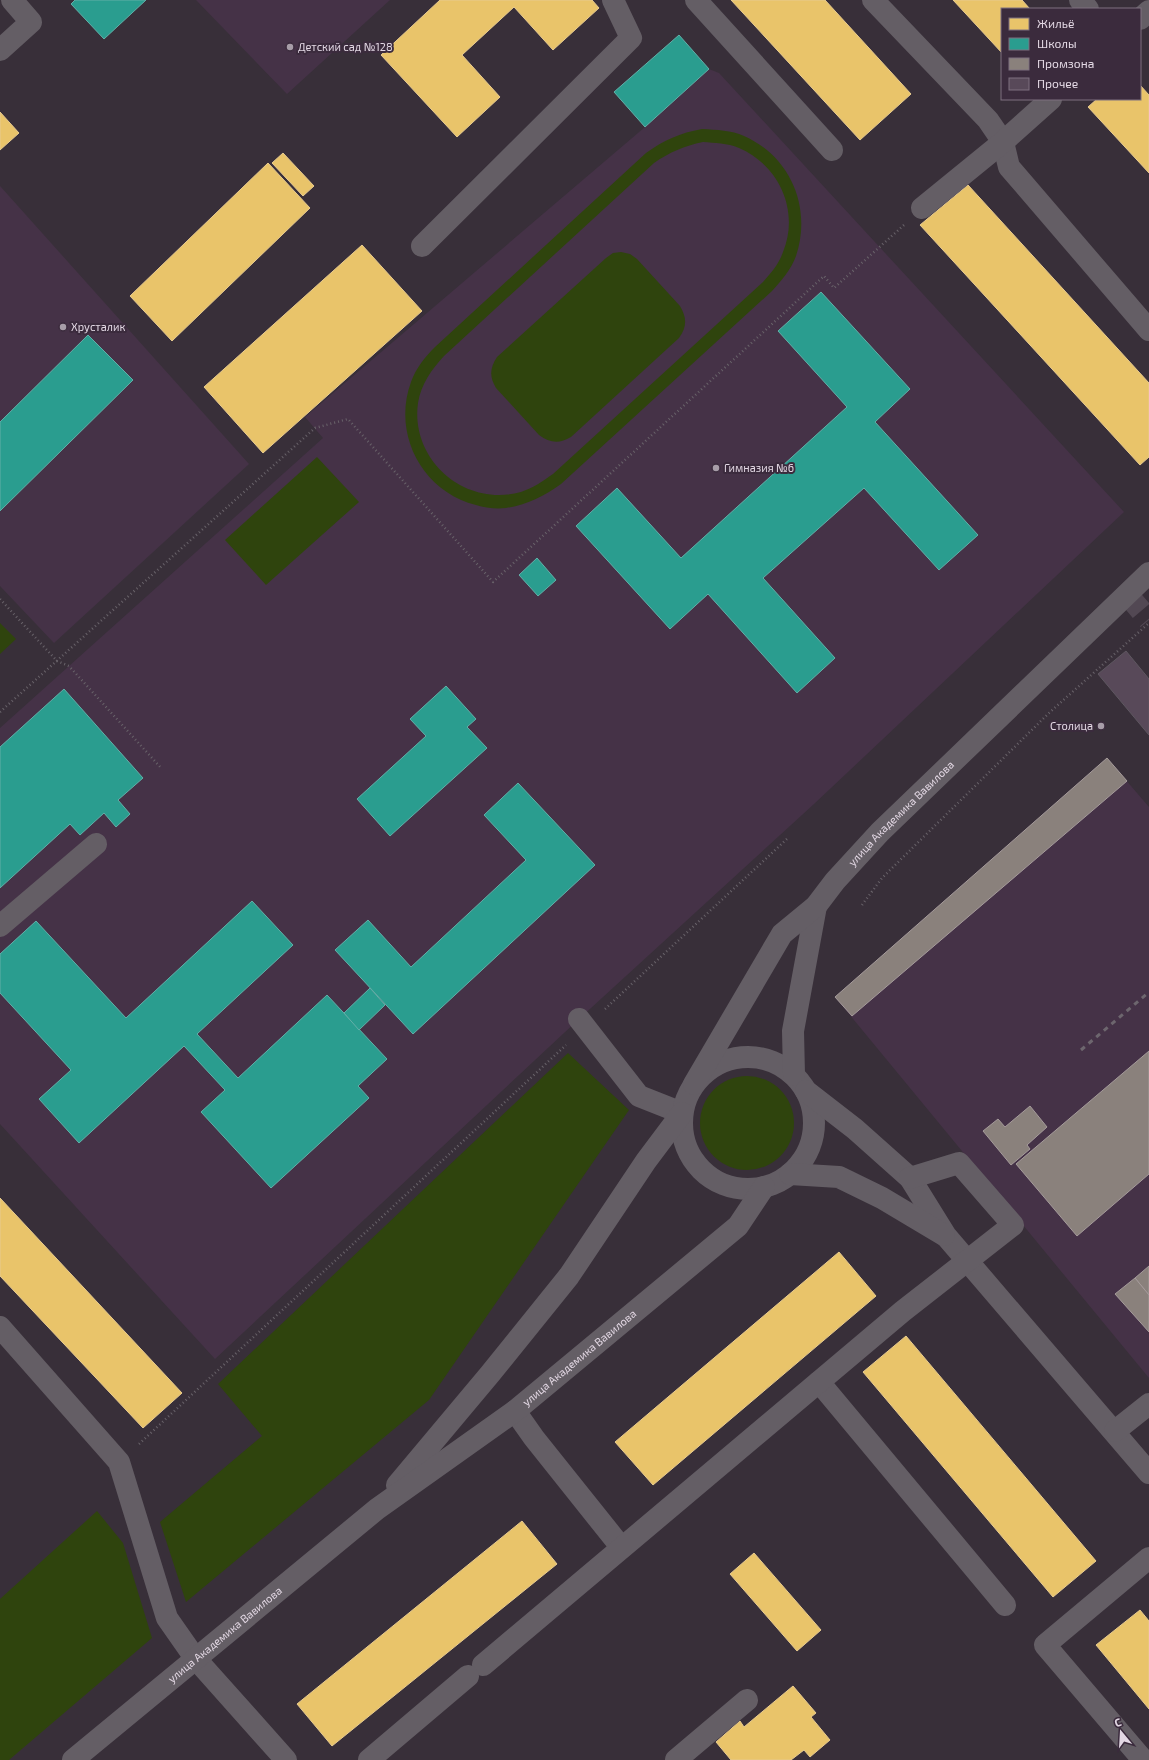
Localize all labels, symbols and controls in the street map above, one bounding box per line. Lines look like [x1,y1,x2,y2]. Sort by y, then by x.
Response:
legend [1001,8,1141,100]
text: Жильё [1037,16,1074,30]
text: Школы [1037,36,1077,50]
place label: Детский сад №128 [298,40,393,53]
marker: Детский сад №128 [285,42,295,52]
text: Промзона [1037,56,1094,70]
text: Прочее [1037,76,1078,90]
place label: Хрусталик [71,320,125,334]
marker: Хрусталик [58,322,68,332]
place label: Гимназия №6 [724,461,794,474]
marker: Гимназия №6 [711,463,721,473]
place label: Столица [1050,719,1093,732]
marker: Столица [1096,721,1106,731]
street label: улица Академика Вавилова [845,758,956,869]
street label: улица Академика Вавилова [520,1306,638,1409]
street label: улица Академика Вавилова [165,1583,284,1686]
north arrow [1101,1712,1141,1752]
text: С [1113,1715,1123,1729]

